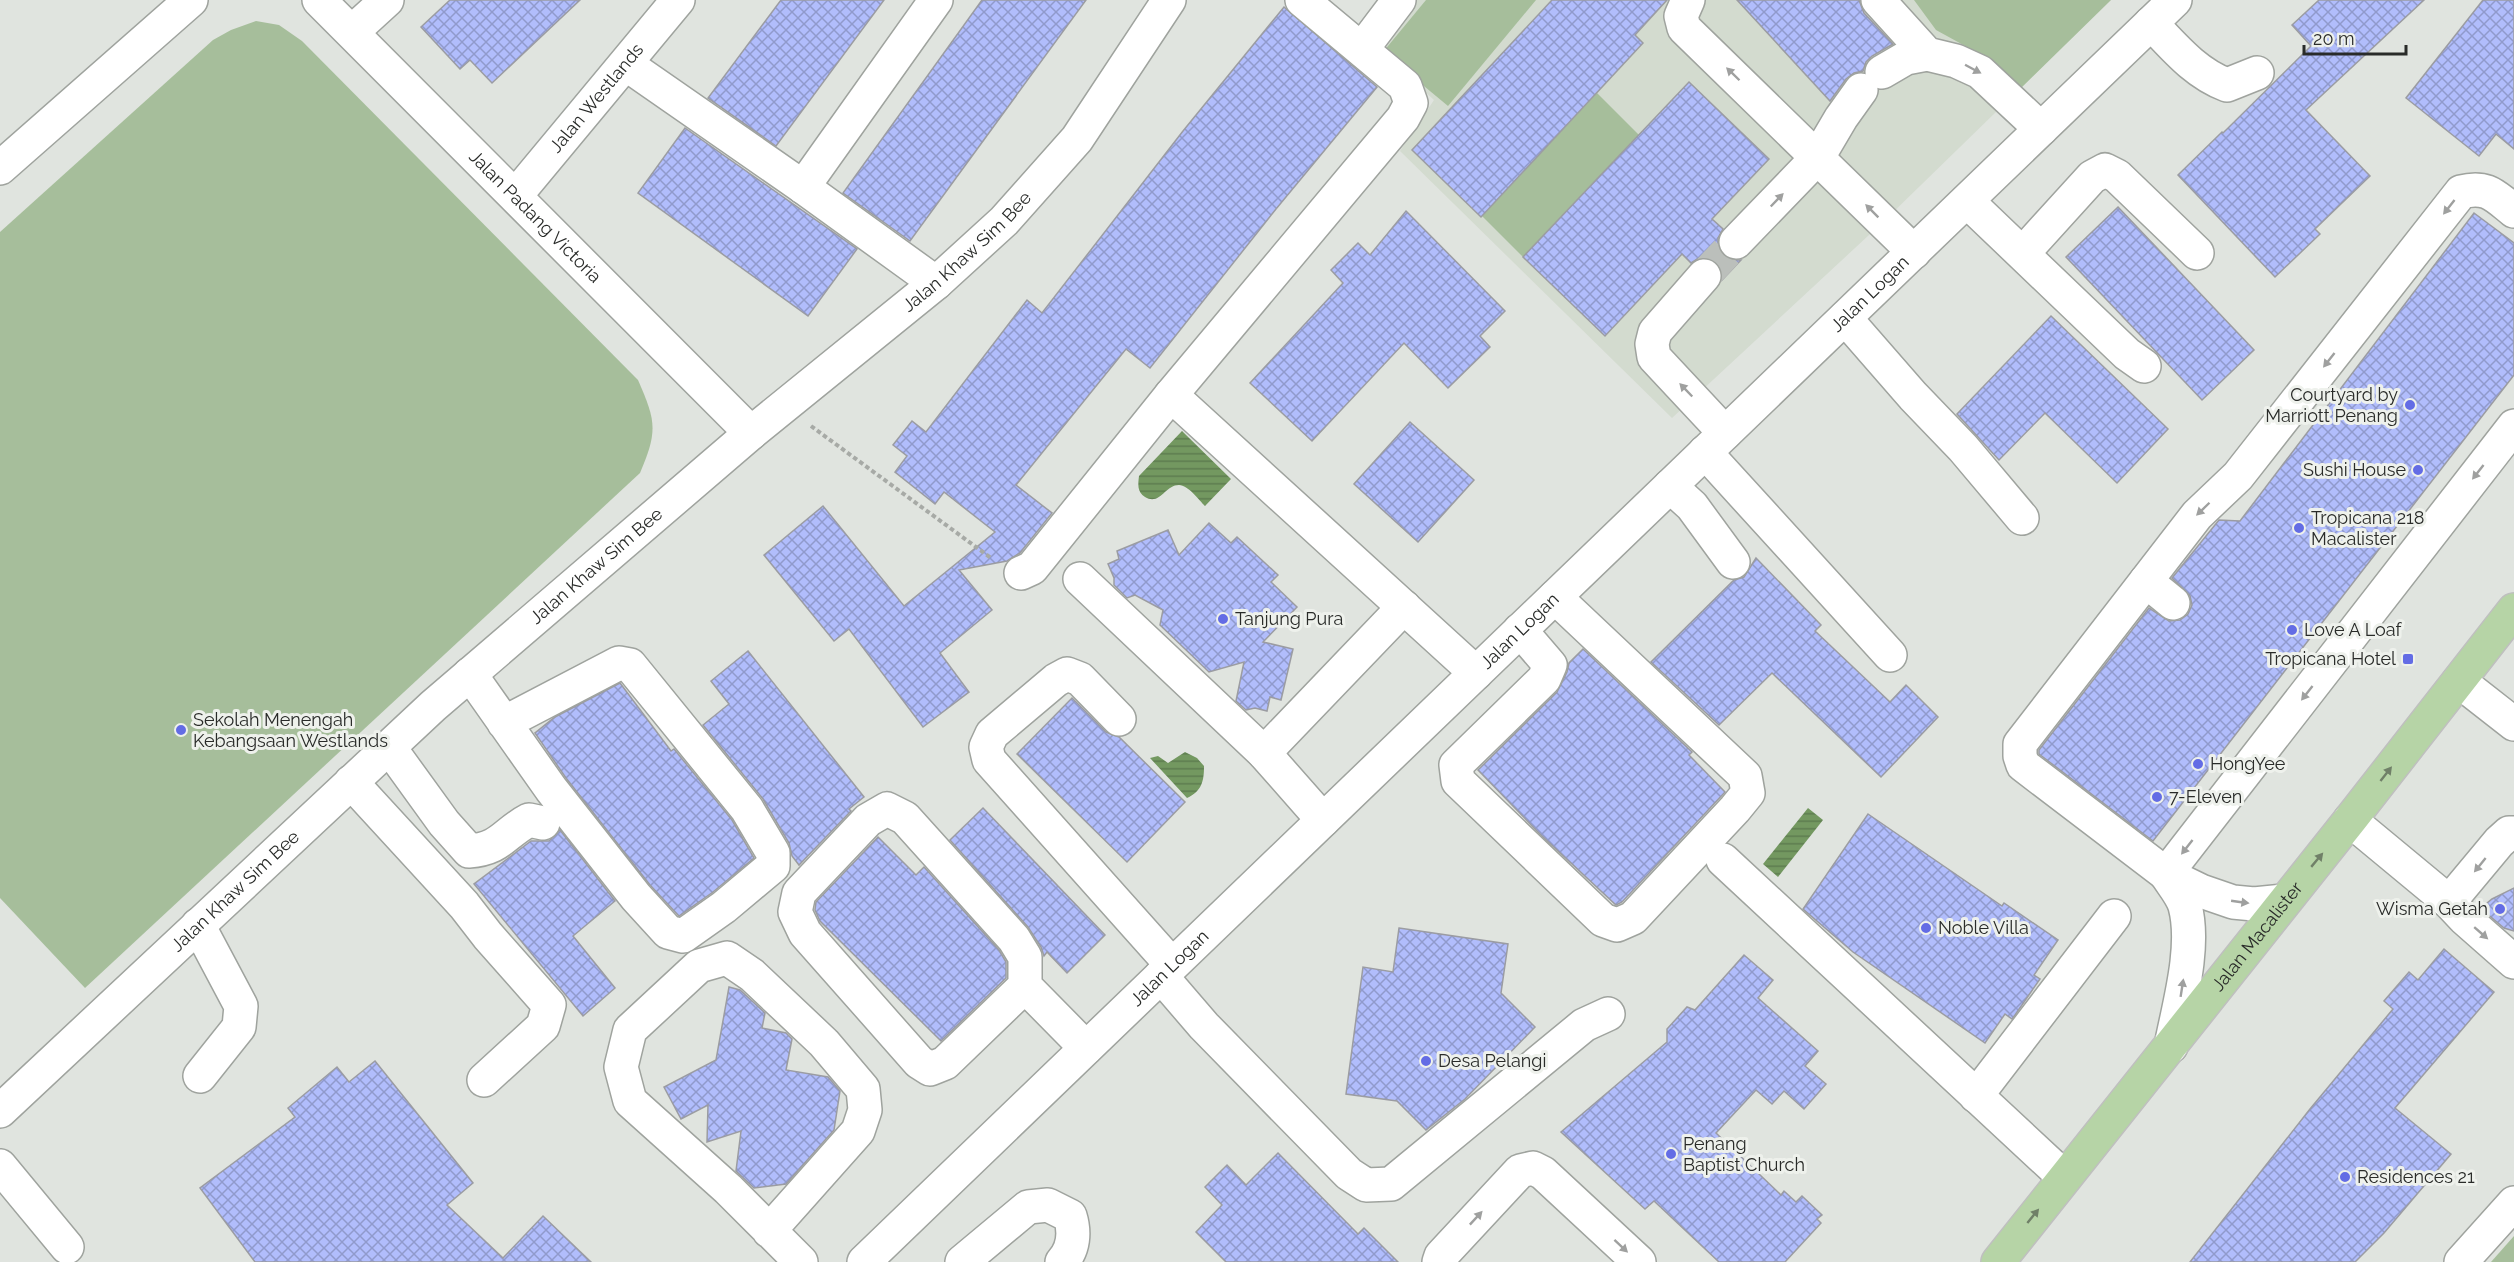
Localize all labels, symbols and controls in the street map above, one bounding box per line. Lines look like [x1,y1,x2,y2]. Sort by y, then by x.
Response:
scale bar [2304,18,2406,56]
text: 20 m [2313,28,2355,49]
street label: Jalan Westlands [545,39,648,157]
one-way arrow [1964,64,1981,74]
one-way arrow [1726,68,1740,82]
street label: Jalan Padang Victoria [465,146,606,287]
street label: Jalan Khaw Sim Bee [898,187,1035,316]
one-way arrow [1770,192,1784,207]
one-way arrow [2443,199,2456,215]
one-way arrow [1865,204,1879,218]
street label: Jalan Logan [1826,251,1913,336]
one-way arrow [2323,353,2335,368]
one-way arrow [1679,384,1693,398]
place label: Courtyard by Marriott Penang [2265,384,2398,426]
marker: Courtyard by Marriott Penang [2403,398,2417,412]
place label: Sushi House [2303,459,2406,480]
marker: Sushi House [2411,463,2425,477]
one-way arrow [2473,465,2485,480]
one-way arrow [2196,502,2211,516]
street label: Jalan Khaw Sim Bee [525,503,667,628]
place label: Tropicana 218 Macalister [2311,507,2424,549]
marker: Tropicana 218 Macalister [2292,521,2306,535]
street label: Jalan Logan [1476,588,1563,673]
place label: Tanjung Pura [1235,608,1343,629]
marker: Tanjung Pura [1216,612,1230,626]
place label: Love A Loaf [2304,619,2402,640]
marker: Love A Loaf [2285,623,2299,637]
place label: Tropicana Hotel [2265,648,2396,669]
marker: Tropicana Hotel [2401,652,2415,666]
one-way arrow [2301,685,2313,701]
place label: Sekolah Menengah Kebangsaan Westlands [193,709,388,751]
marker: Sekolah Menengah Kebangsaan Westlands [174,723,188,737]
place label: HongYee [2210,753,2286,774]
marker: HongYee [2191,757,2205,771]
one-way arrow [2379,766,2392,782]
place label: 7-Eleven [2169,786,2242,807]
marker: 7-Eleven [2150,790,2164,804]
street label: Jalan Khaw Sim Bee [166,825,304,956]
one-way arrow [2181,839,2194,855]
one-way arrow [2310,852,2323,868]
one-way arrow [2474,857,2487,872]
street label: Jalan Macalister [2207,877,2307,995]
one-way arrow [2231,898,2250,907]
place label: Wisma Getah [2376,898,2488,919]
marker: Wisma Getah [2493,902,2507,916]
place label: Noble Villa [1938,917,2029,938]
marker: Noble Villa [1919,921,1933,935]
street label: Jalan Logan [1126,925,1213,1010]
one-way arrow [2473,926,2488,939]
one-way arrow [2178,978,2187,997]
place label: Desa Pelangi [1438,1050,1546,1071]
marker: Desa Pelangi [1419,1054,1433,1068]
place label: Penang Baptist Church [1683,1133,1805,1175]
marker: Penang Baptist Church [1664,1147,1678,1161]
place label: Residences 21 [2357,1166,2475,1187]
marker: Residences 21 [2338,1170,2352,1184]
one-way arrow [2027,1208,2039,1223]
one-way arrow [1469,1211,1483,1225]
one-way arrow [1614,1238,1628,1252]

